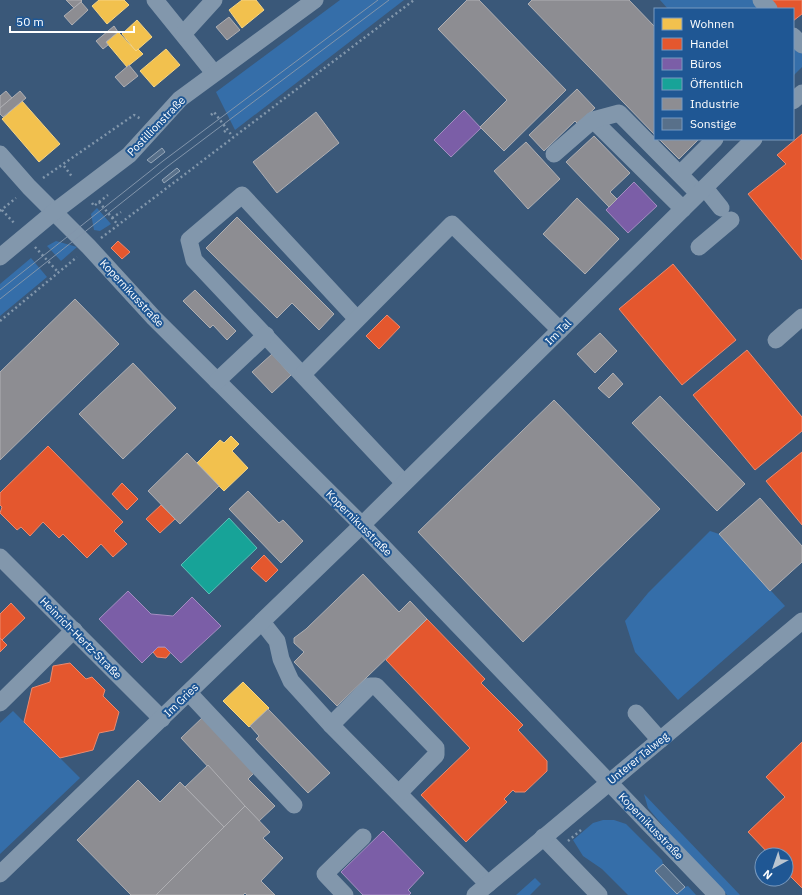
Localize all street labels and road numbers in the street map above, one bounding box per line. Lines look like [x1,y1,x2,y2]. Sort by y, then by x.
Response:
street label: Postillionstraße [124,93,188,159]
street label: Kopernikusstraße [97,256,167,330]
street label: Im Tal [542,316,574,348]
street label: Kopernikusstraße [323,487,395,559]
street label: Heinrich-Hertz-Straße [37,594,125,682]
street label: Im Gries [161,680,201,720]
street label: Unterer Talweg [605,729,672,787]
street label: Kopernikusstraße [616,790,686,862]

